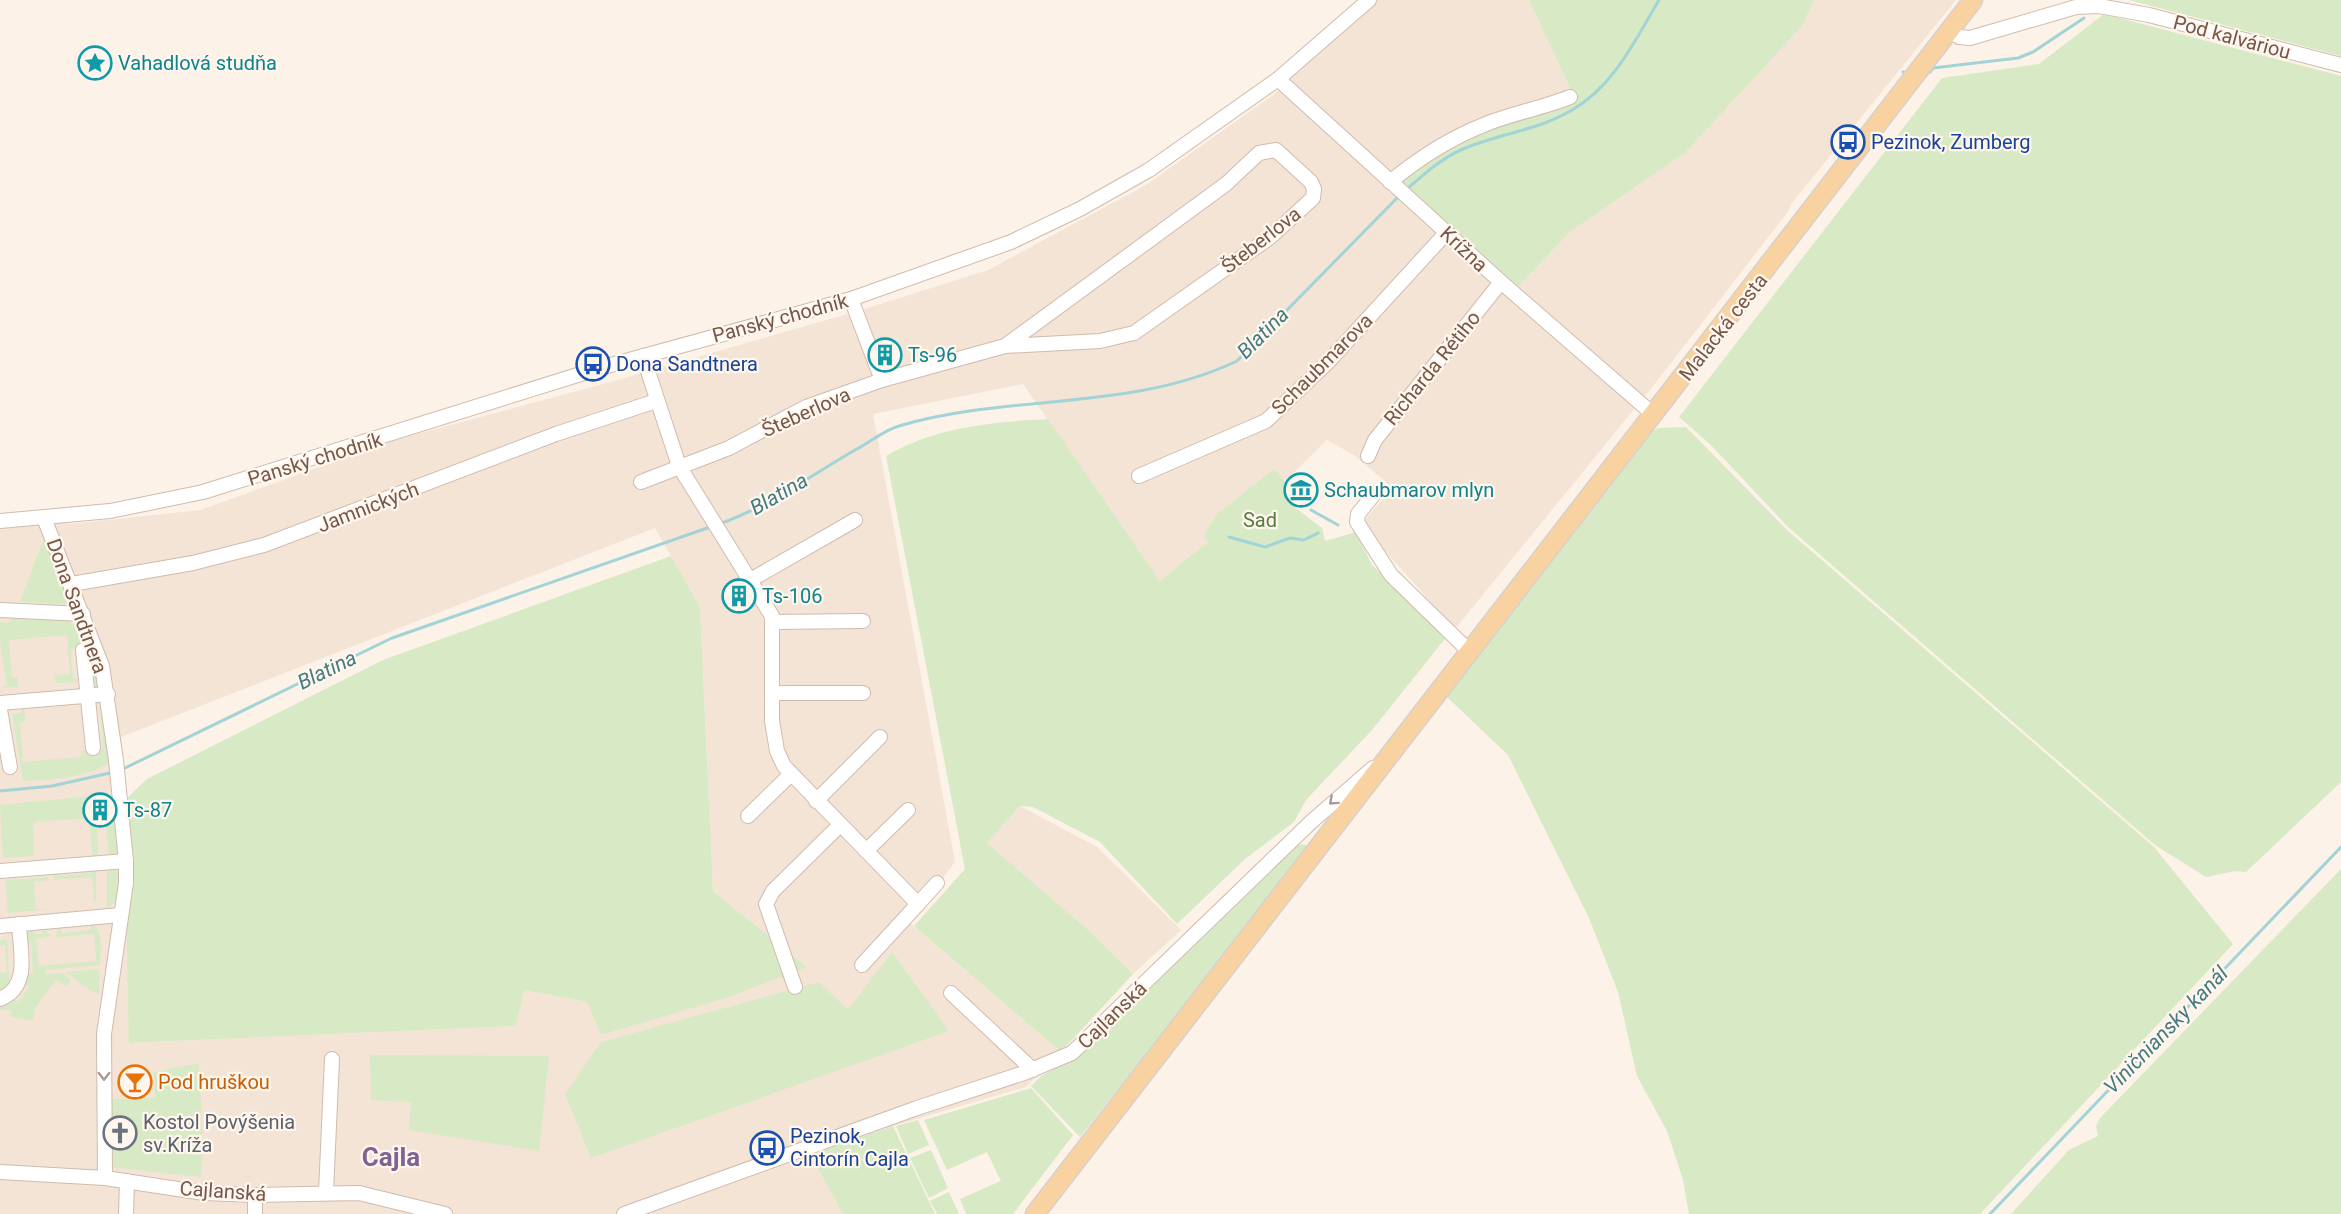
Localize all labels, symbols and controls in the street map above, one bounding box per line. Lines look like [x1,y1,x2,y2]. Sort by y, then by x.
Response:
street label: Pod kalváriou [2171,10,2293,64]
place icon: Vahadlová studňa [77,45,113,81]
place label: Vahadlová studňa [118,51,277,75]
bus stop icon: Pezinok, Zumberg [1830,124,1866,160]
place label: Pezinok, Zumberg [1871,130,2030,154]
street label: Šteberlova [1217,202,1305,278]
street label: Krížna [1435,221,1493,277]
street label: Malacká cesta [1674,269,1772,385]
street label: Panský chodník [709,288,851,348]
water label: Blatina [1232,302,1294,364]
street label: Richarda Rétiho [1379,306,1485,430]
street label: Schaubmarova [1266,308,1378,420]
building icon: Ts-96 [867,337,903,373]
place label: Ts-96 [908,343,957,367]
bus stop icon: Dona Sandtnera [575,346,611,382]
place label: Dona Sandtnera [616,352,758,376]
street label: Šteberlova [758,382,854,442]
street label: Panský chodník [245,427,386,491]
water label: Blatina [746,468,812,520]
museum icon: Schaubmarov mlyn [1283,472,1319,508]
street label: Jamnických [314,477,422,537]
place label: Schaubmarov mlyn [1324,478,1494,502]
park label: Sad [1243,508,1277,532]
street label: Dona Sandtnera [41,535,113,677]
building icon: Ts-106 [721,578,757,614]
place label: Ts-106 [762,584,822,608]
water label: Blatina [294,645,360,695]
building icon: Ts-87 [82,792,118,828]
one-way arrow [1329,794,1340,805]
place label: Ts-87 [123,798,172,822]
water label: Viničniansky kanál [2099,961,2234,1099]
street label: Cajlanská [1072,976,1152,1054]
bar icon: Pod hruškou [117,1064,153,1100]
place label: Pod hruškou [158,1070,270,1094]
one-way arrow [98,1071,110,1080]
place label: Kostol Povýšenia sv.Kríža [143,1110,295,1157]
church icon: Kostol Povýšenia sv.Kríža [102,1115,138,1151]
place label: Pezinok, Cintorín Cajla [790,1124,909,1171]
bus stop icon: Pezinok, Cintorín Cajla [749,1130,785,1166]
district label: Cajla [362,1142,420,1172]
street label: Cajlanská [179,1176,267,1206]

